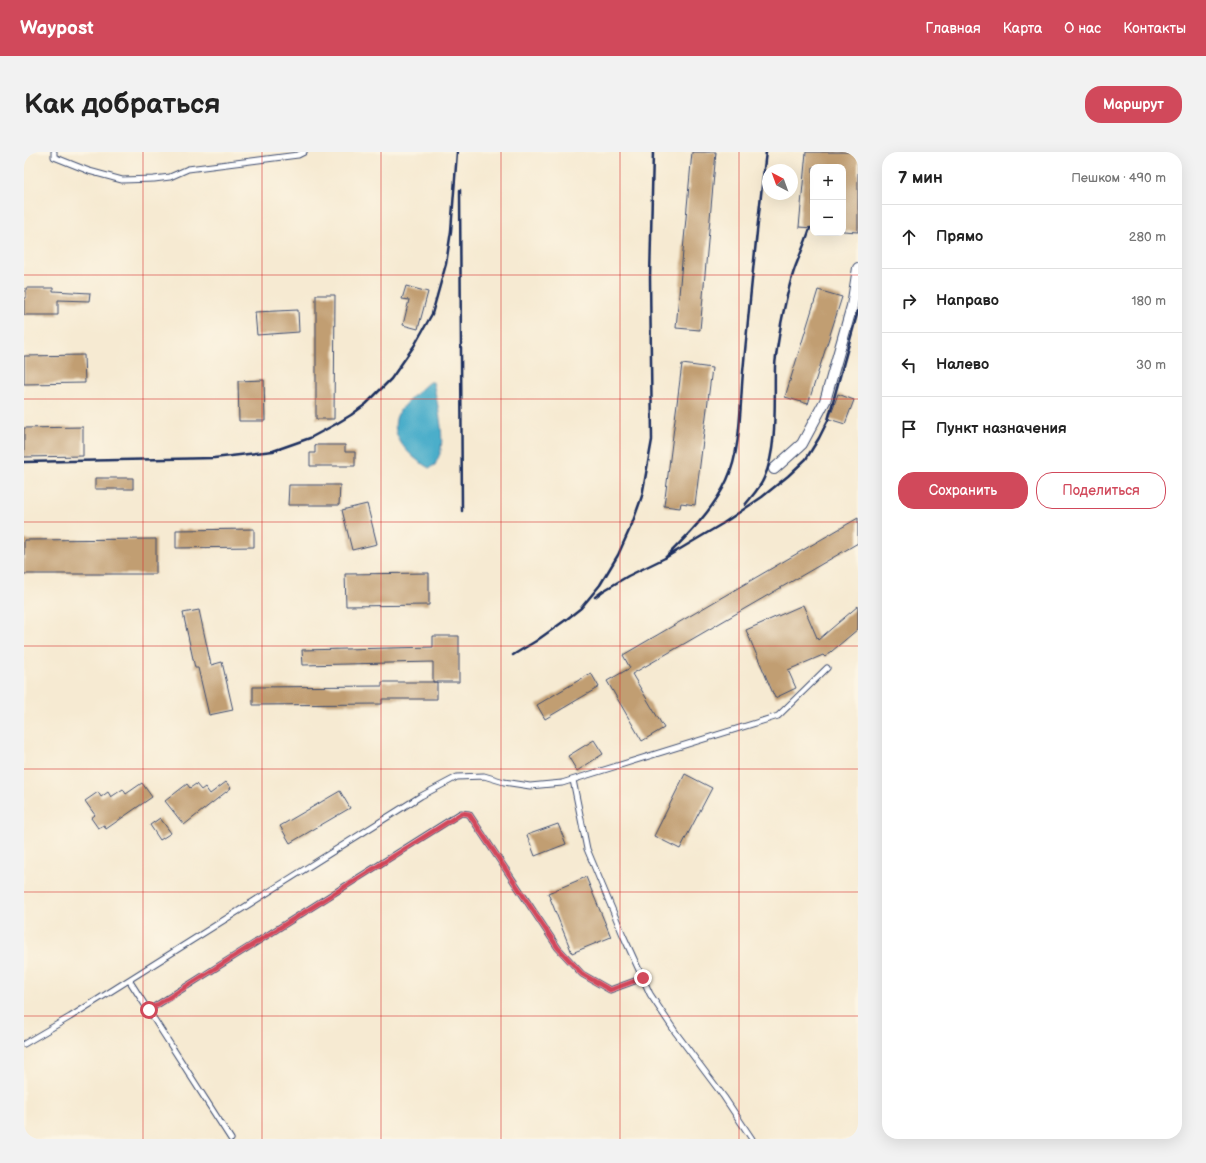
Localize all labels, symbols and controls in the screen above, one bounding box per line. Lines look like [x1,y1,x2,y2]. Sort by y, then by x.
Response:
text: Waypost [20,17,94,40]
text: Главная [926,20,981,37]
text: Карта [1003,20,1042,37]
text: О нас [1064,20,1101,37]
text: Контакты [1123,20,1186,37]
button: Маршрут [1085,86,1182,123]
text: Как добраться [24,88,221,121]
north arrow [762,164,798,200]
map controls [810,164,846,236]
button: + [810,164,846,200]
text: 7 мин [898,168,943,188]
text: Пешком · 490 m [1071,170,1166,186]
button: − [810,200,846,236]
icon: ahead [898,226,920,248]
text: Прямо [936,227,983,246]
text: 280 m [1129,229,1166,245]
icon: right [898,290,920,312]
text: Направо [936,291,999,310]
text: 180 m [1131,293,1166,309]
icon: left [898,354,920,376]
text: Налево [936,355,989,374]
text: 30 m [1136,357,1166,373]
icon: arrive [898,418,920,440]
text: Пункт назначения [936,419,1067,438]
button: Сохранить [898,472,1028,509]
button: Поделиться [1036,472,1166,509]
route end [634,969,652,987]
route start [140,1001,158,1019]

